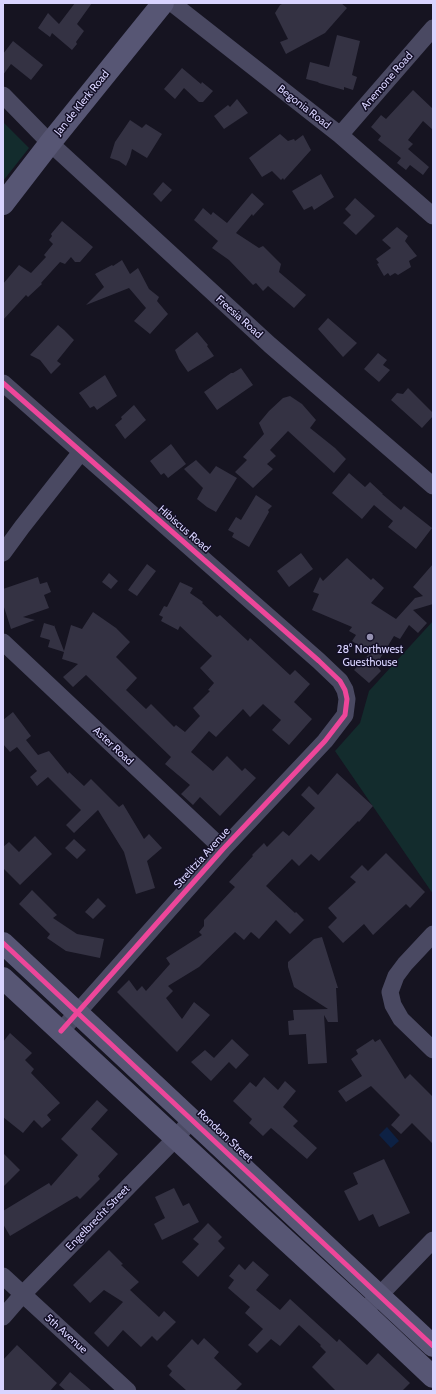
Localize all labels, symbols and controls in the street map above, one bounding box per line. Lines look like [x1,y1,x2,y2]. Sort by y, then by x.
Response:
street label: Anemone Road [358,49,416,113]
street label: Jan de Klerk Road [52,68,112,138]
street label: Begonia Road [275,82,333,132]
street label: Freesia Road [213,293,265,341]
street label: Hibiscus Road [155,503,213,555]
marker: 28° Northwest Guesthouse [365,632,375,642]
place label: 28° Northwest Guesthouse [337,643,403,669]
street label: Aster Road [90,724,136,768]
street label: Strelitzia Avenue [171,825,233,891]
street label: Rondom Street [194,1107,256,1165]
street label: Engelbrecht Street [63,1182,133,1254]
street label: 5th Avenue [42,1311,90,1357]

